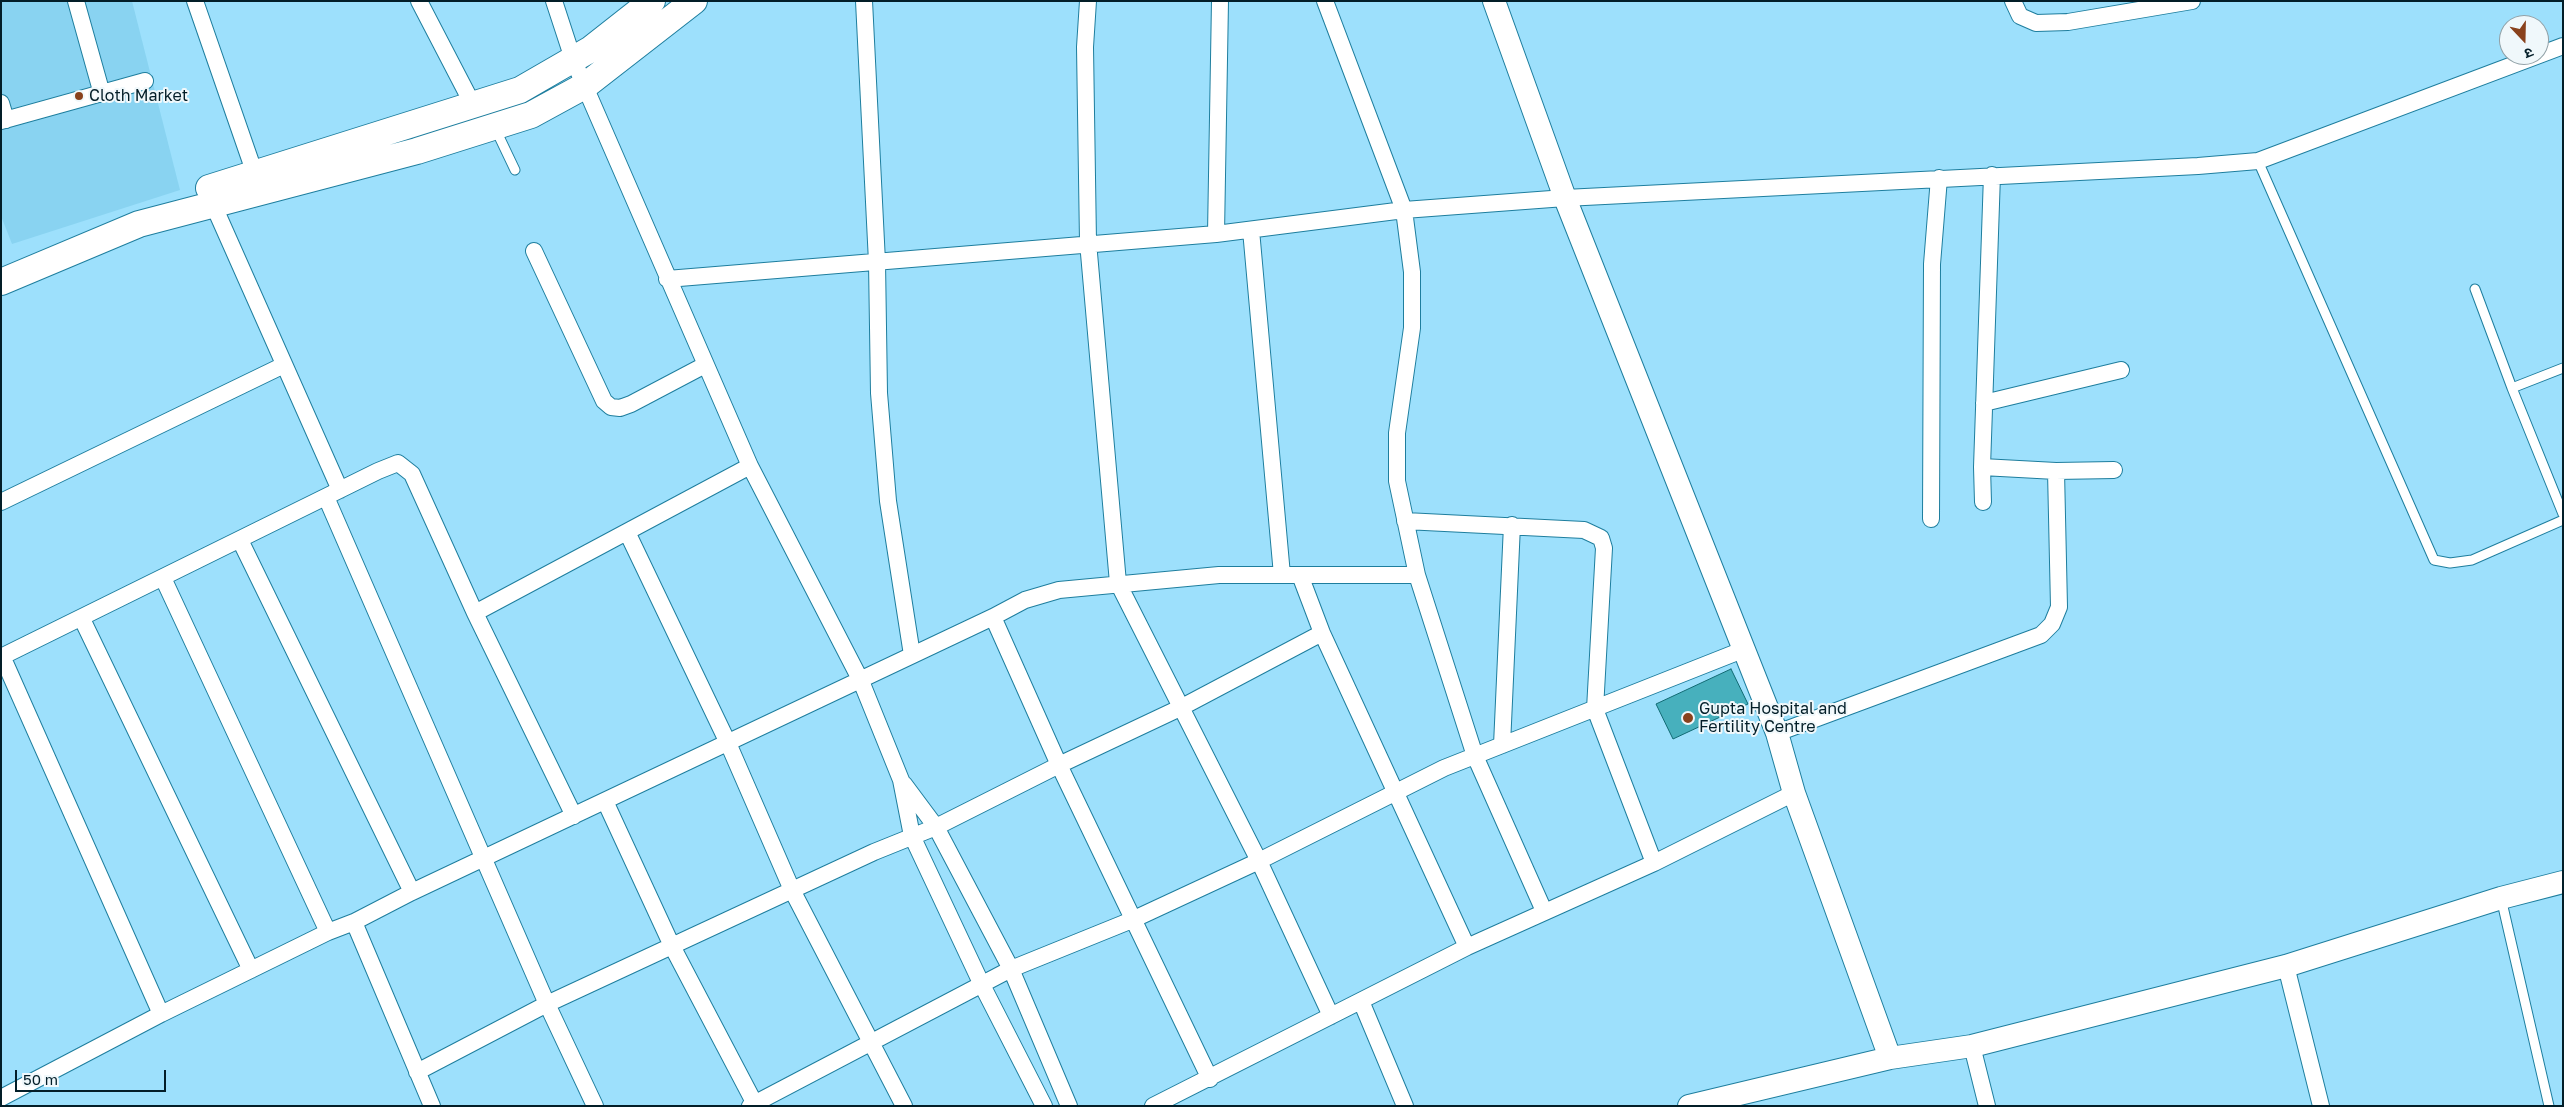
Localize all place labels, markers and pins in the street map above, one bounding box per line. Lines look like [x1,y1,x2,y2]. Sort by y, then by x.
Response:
place label: Cloth Market [89,86,188,106]
marker: Cloth Market [73,90,85,102]
place label: Gupta Hospital and Fertility Centre [1699,699,1847,737]
marker: Gupta Hospital and Fertility Centre [1681,711,1695,725]

